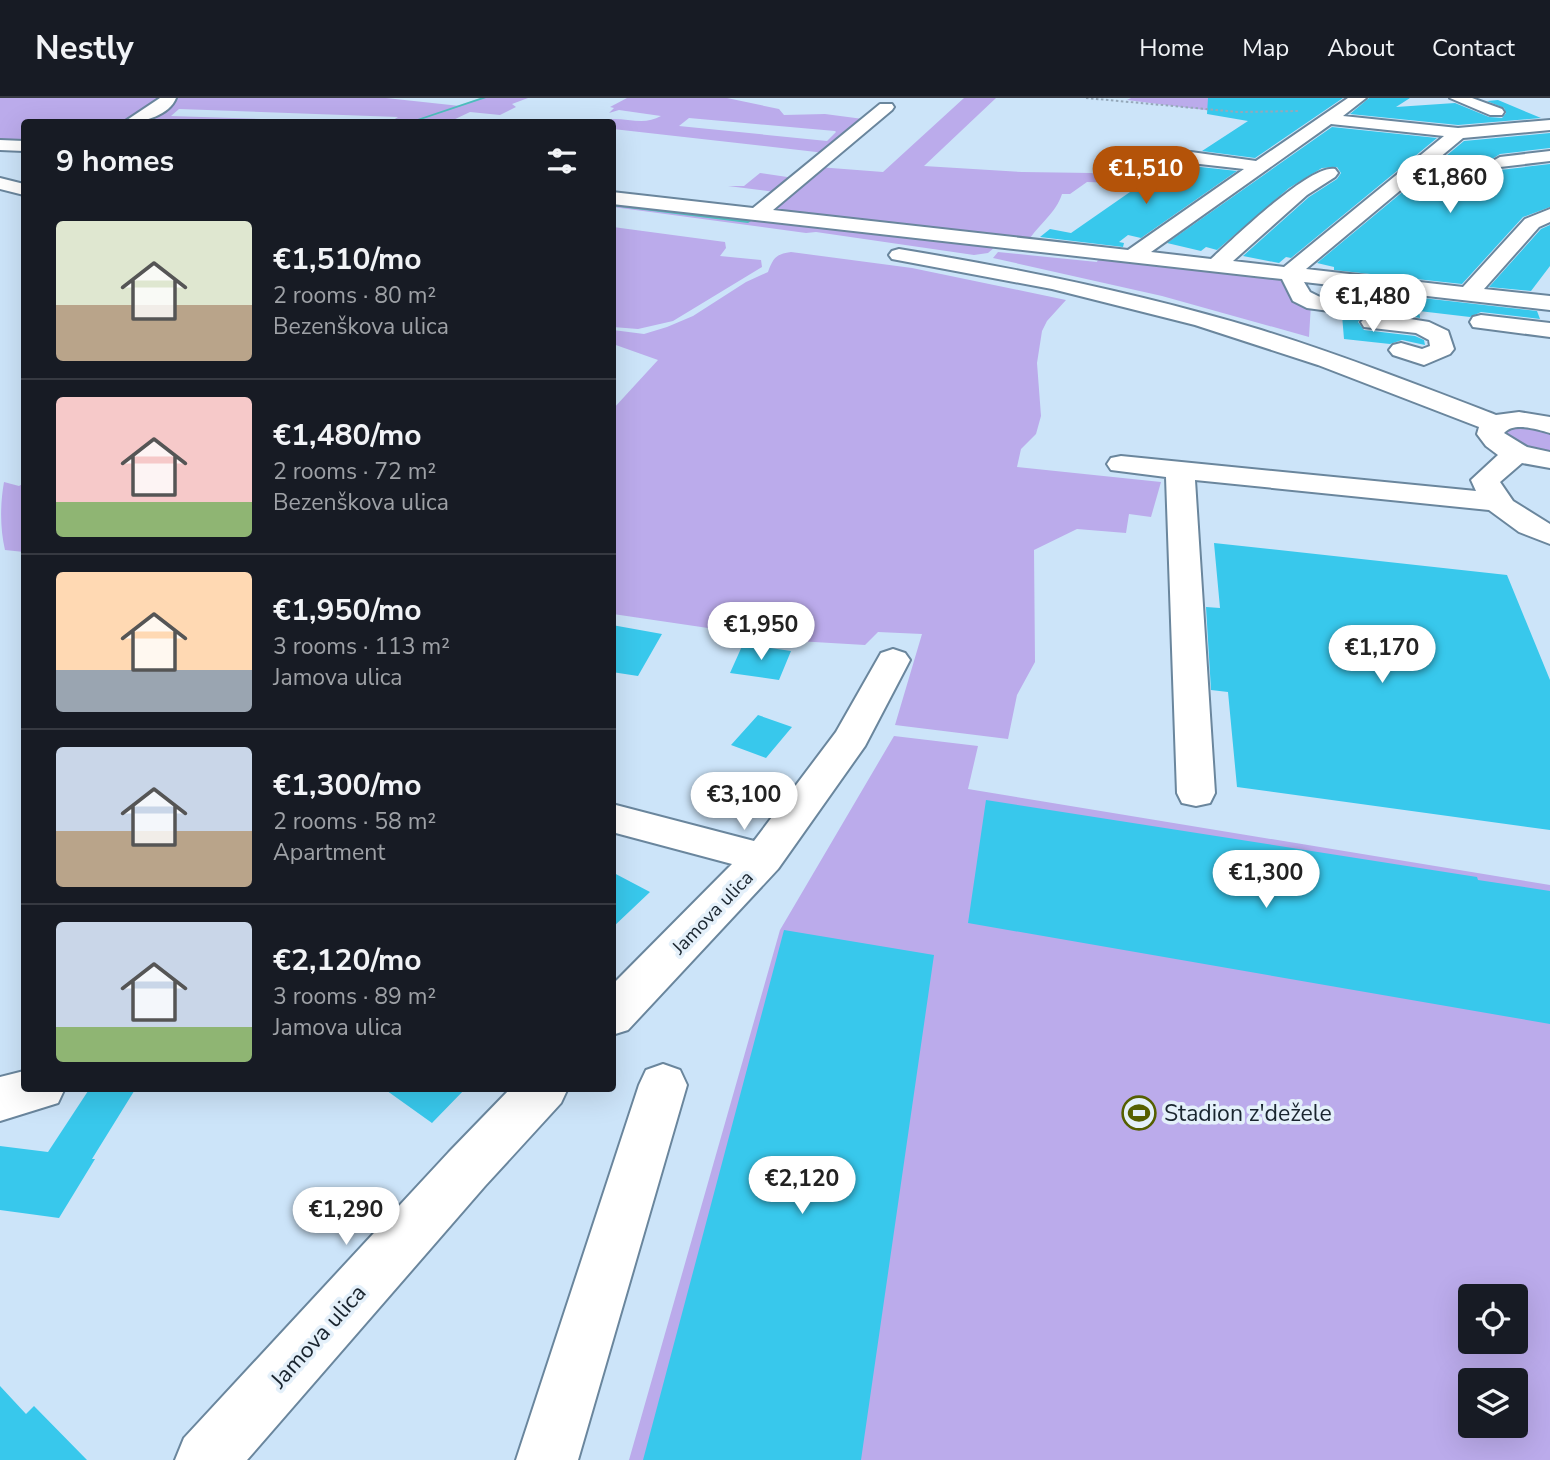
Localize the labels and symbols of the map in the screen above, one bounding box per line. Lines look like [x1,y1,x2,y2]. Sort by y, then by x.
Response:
pin: €1,510 [1089,146,1203,206]
pin: €1,860 [1393,156,1507,215]
pin: €1,480 [1316,274,1430,334]
pin: €1,950 [704,602,818,662]
pin: €1,170 [1325,626,1439,685]
pin: €3,100 [687,772,801,832]
pin: €1,300 [1209,850,1323,910]
street label: Jamova ulica [666,865,759,961]
sports icon: Stadion z'dežele [1120,1094,1158,1132]
place label: Stadion z'dežele [1164,1098,1332,1129]
pin: €2,120 [745,1156,859,1216]
pin: €1,290 [289,1188,403,1247]
street label: Jamova ulica [263,1278,373,1396]

